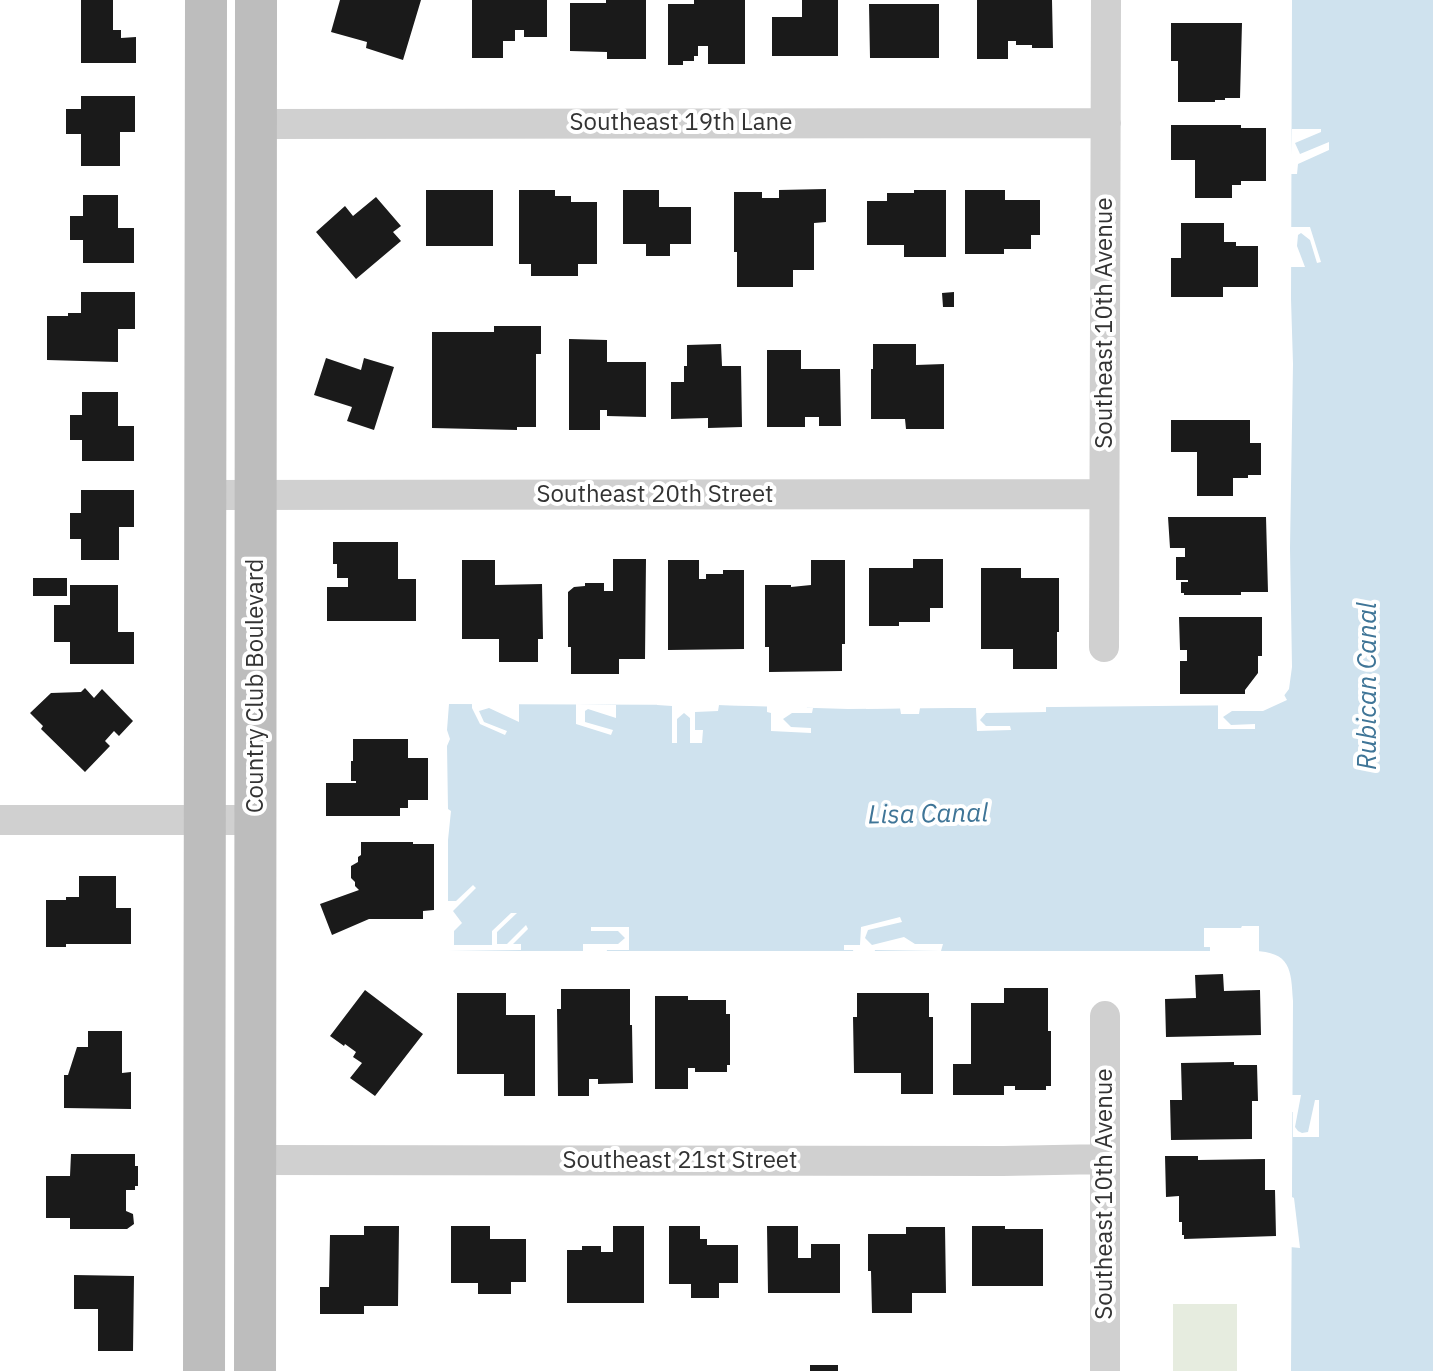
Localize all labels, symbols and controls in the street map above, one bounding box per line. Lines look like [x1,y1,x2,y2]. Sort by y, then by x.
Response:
street label: Southeast 19th Lane [570,109,792,137]
street label: Southeast 10th Avenue [1091,197,1119,449]
street label: Southeast 20th Street [536,481,774,509]
street label: Country Club Boulevard [242,559,270,813]
water label: Rubican Canal [1352,602,1384,770]
water label: Lisa Canal [868,798,988,832]
street label: Southeast 10th Avenue [1091,1068,1119,1320]
street label: Southeast 21st Street [563,1147,797,1175]

